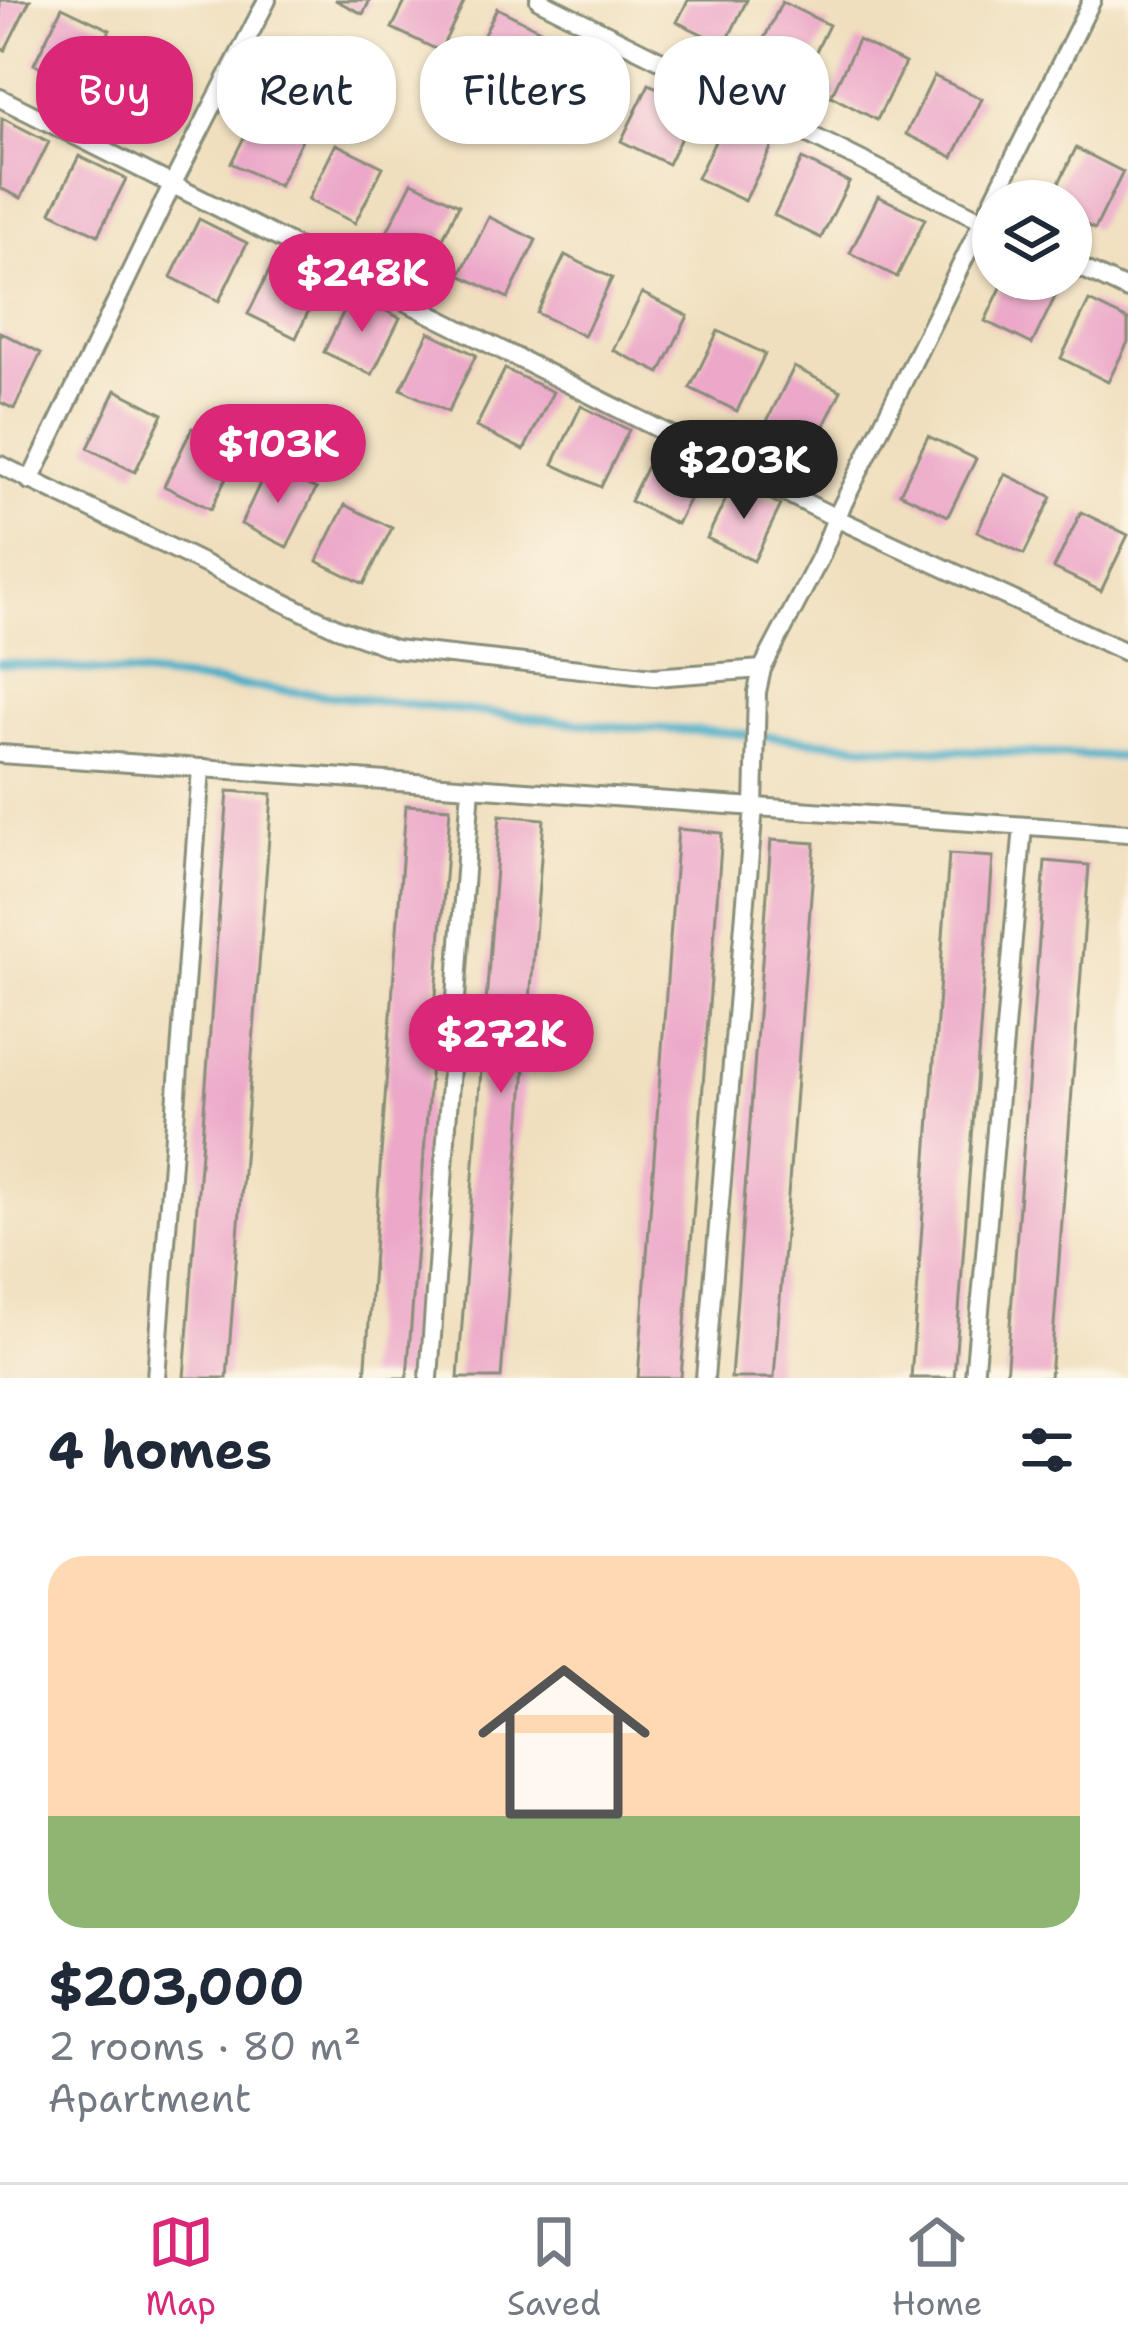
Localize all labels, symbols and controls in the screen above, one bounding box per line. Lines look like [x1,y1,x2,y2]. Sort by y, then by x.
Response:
chip: Buy [36,36,193,144]
chip: Rent [217,36,396,144]
chip: Filters [420,36,630,144]
chip: New [654,36,829,144]
map controls [972,180,1092,300]
button: layers [972,180,1092,300]
pin: $248K [278,233,446,335]
text: $248K [296,246,428,298]
pin: $103K [194,404,362,506]
text: $103K [217,417,339,469]
pin: $203K [660,420,828,522]
text: $203K [678,433,810,485]
pin: $272K [417,994,585,1096]
text: $272K [436,1007,566,1059]
text: 4 homes [48,1416,272,1484]
icon: filters [1014,1417,1080,1483]
icon: home [456,1634,672,1850]
text: $203,000 [48,1952,305,2020]
text: 2 rooms · 80 m² [48,2020,361,2072]
text: Apartment [48,2072,251,2124]
tab: Map [145,2209,216,2326]
tab: Saved [507,2209,601,2326]
tab: Home [892,2209,982,2326]

